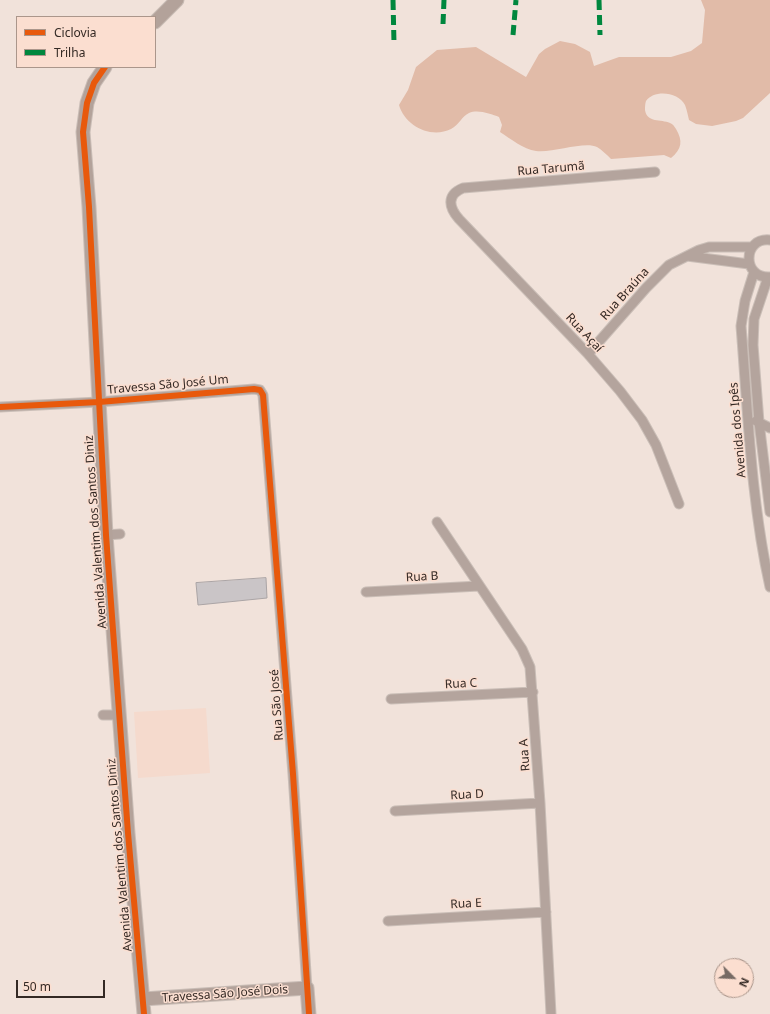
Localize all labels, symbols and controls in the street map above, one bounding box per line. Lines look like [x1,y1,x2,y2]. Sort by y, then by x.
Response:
legend [16,16,156,68]
text: Ciclovia [54,24,96,41]
text: Trilha [54,44,85,61]
street label: Rua Tarumã [517,159,585,179]
street label: Rua Braúna [598,265,652,323]
street label: Rua Açaí [562,311,606,355]
street label: Travessa São José Um [107,373,229,397]
street label: Avenida dos Ipês [727,382,749,478]
street label: Avenida Valentim dos Santos Diniz [82,435,110,629]
street label: Rua B [405,569,439,585]
street label: Rua São José [267,669,287,741]
street label: Rua C [444,676,478,692]
street label: Rua A [517,738,533,772]
street label: Avenida Valentim dos Santos Diniz [104,758,136,952]
street label: Rua D [450,787,484,803]
street label: Rua E [450,896,482,912]
north arrow [714,958,754,998]
scale bar [18,972,107,998]
text: N [736,976,753,990]
text: 50 m [23,978,51,995]
street label: Travessa São José Dois [161,982,289,1006]

